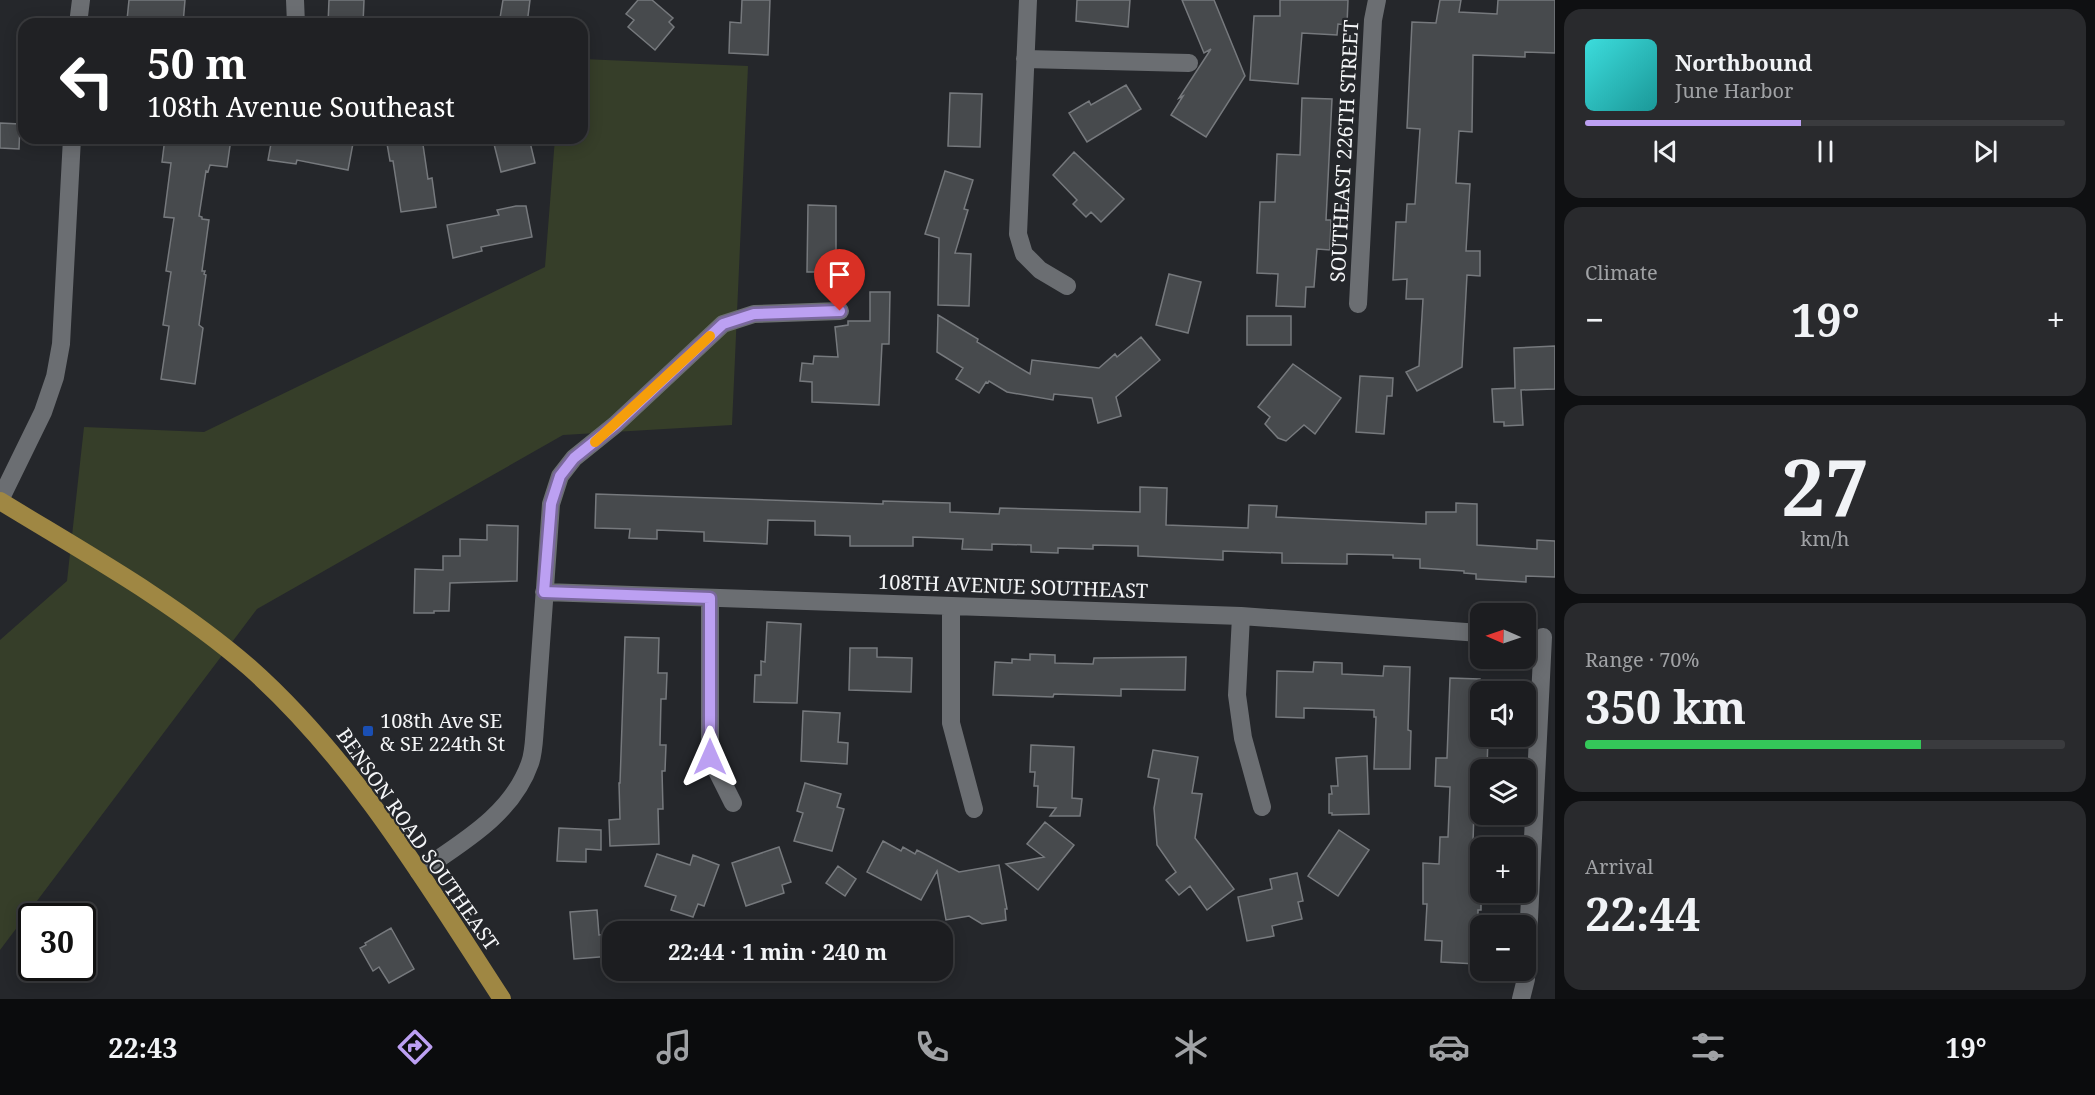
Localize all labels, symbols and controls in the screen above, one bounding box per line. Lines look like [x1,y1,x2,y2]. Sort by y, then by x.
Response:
street label: SOUTHEAST 226TH STREET [1324,19,1364,283]
text: 50 m [147,34,247,91]
icon: left [48,42,126,120]
text: Northbound [1675,47,1812,77]
text: June Harbor [1675,77,1793,104]
text: 108th Avenue Southeast [147,88,455,125]
icon: previous [1649,135,1682,168]
icon: pause [1809,135,1842,168]
icon: next [1969,135,2002,168]
pin [814,249,865,311]
icon: arrive [823,258,856,291]
text: Climate [1585,259,1658,286]
text: 19° [1791,289,1860,350]
text: − [1585,297,1604,342]
text: + [2047,297,2065,342]
text: 27 [1781,433,1869,539]
text: km/h [1800,525,1850,552]
street label: 108TH AVENUE SOUTHEAST [878,568,1148,604]
north arrow [1470,603,1536,669]
map controls [1470,603,1536,981]
text: Range · 70% [1585,646,1699,673]
text: 350 km [1585,676,1746,737]
button: sound [1470,681,1536,747]
place label: 108th Ave SE & SE 224th St [380,707,505,757]
street label: BENSON ROAD SOUTHEAST [331,723,505,955]
marker: 108th Ave SE & SE 224th St [361,724,375,738]
position arrow [678,725,742,789]
button: layers [1470,759,1536,825]
button: + [1470,837,1536,903]
text: Arrival [1585,853,1653,880]
text: 22:44 [1585,883,1700,944]
speed limit sign: 30 [18,903,96,981]
button: − [1470,915,1536,981]
text: 22:44 · 1 min · 240 m [668,936,887,966]
icon: directions [394,1026,436,1068]
icon: music [653,1026,695,1068]
icon: phone [911,1026,953,1068]
icon: climate [1170,1026,1212,1068]
icon: car [1428,1026,1470,1068]
icon: filters [1687,1026,1729,1068]
text: 22:43 [108,1029,178,1066]
text: 19° [1945,1029,1987,1066]

